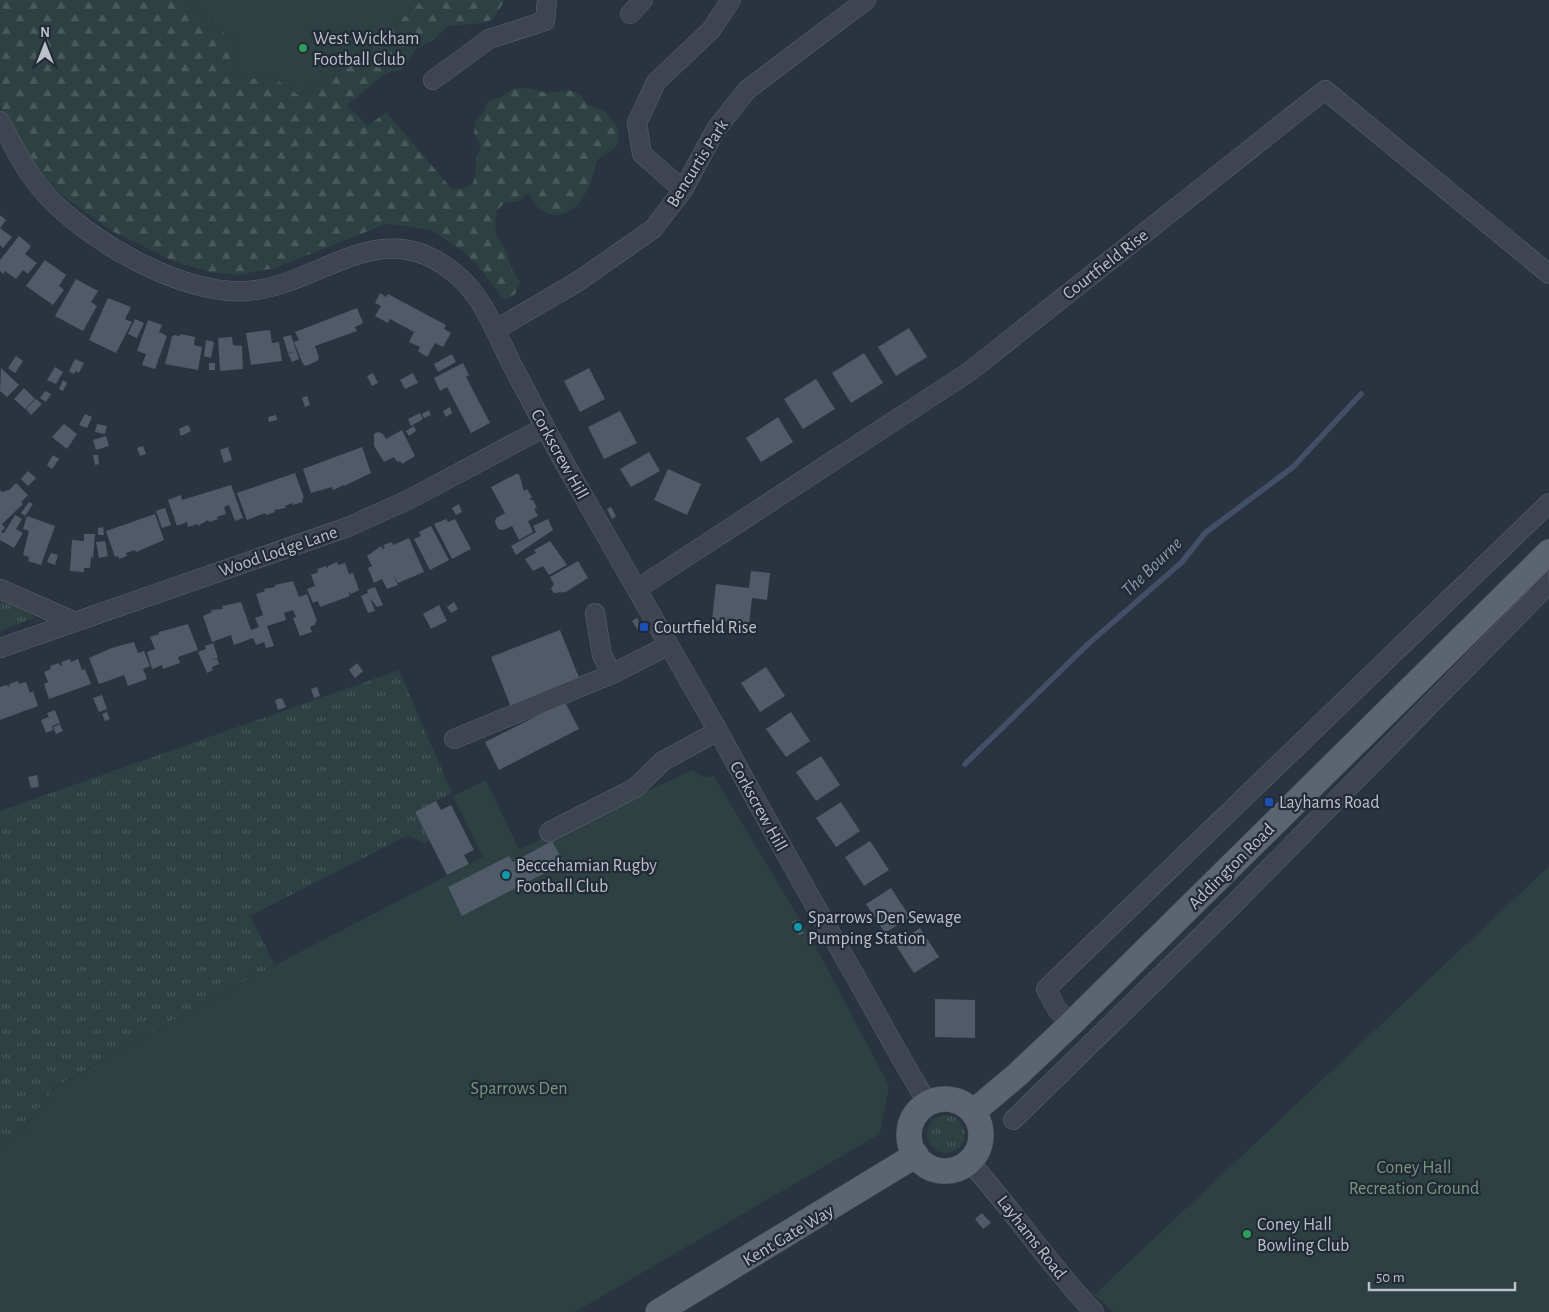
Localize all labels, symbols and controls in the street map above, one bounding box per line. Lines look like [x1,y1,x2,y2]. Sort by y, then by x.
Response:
north arrow [20,20,70,70]
text: N [40,26,50,40]
place label: West Wickham Football Club [313,30,419,69]
marker: West Wickham Football Club [297,42,309,54]
street label: Bencurtis Park [664,116,732,211]
street label: Courtfield Rise [1060,226,1152,304]
street label: Corkscrew Hill [527,406,591,503]
street label: Wood Lodge Lane [217,523,340,581]
water label: The Bourne [1118,534,1186,600]
place label: Courtfield Rise [654,619,757,637]
marker: Courtfield Rise [638,621,650,633]
street label: Corkscrew Hill [726,758,790,855]
place label: Layhams Road [1279,794,1380,812]
marker: Layhams Road [1263,796,1275,808]
street label: Addington Road [1185,820,1278,913]
place label: Beccehamian Rugby Football Club [516,857,657,896]
marker: Beccehamian Rugby Football Club [500,869,512,881]
place label: Sparrows Den Sewage Pumping Station [808,909,962,948]
marker: Sparrows Den Sewage Pumping Station [792,921,804,933]
park label: Sparrows Den [471,1080,567,1098]
park label: Coney Hall Recreation Ground [1349,1159,1479,1198]
street label: Layhams Road [993,1192,1069,1283]
street label: Kent Gate Way [740,1202,837,1270]
place label: Coney Hall Bowling Club [1257,1216,1349,1255]
marker: Coney Hall Bowling Club [1241,1228,1253,1240]
scale bar [1369,1260,1515,1292]
text: 50 m [1376,1270,1405,1285]

